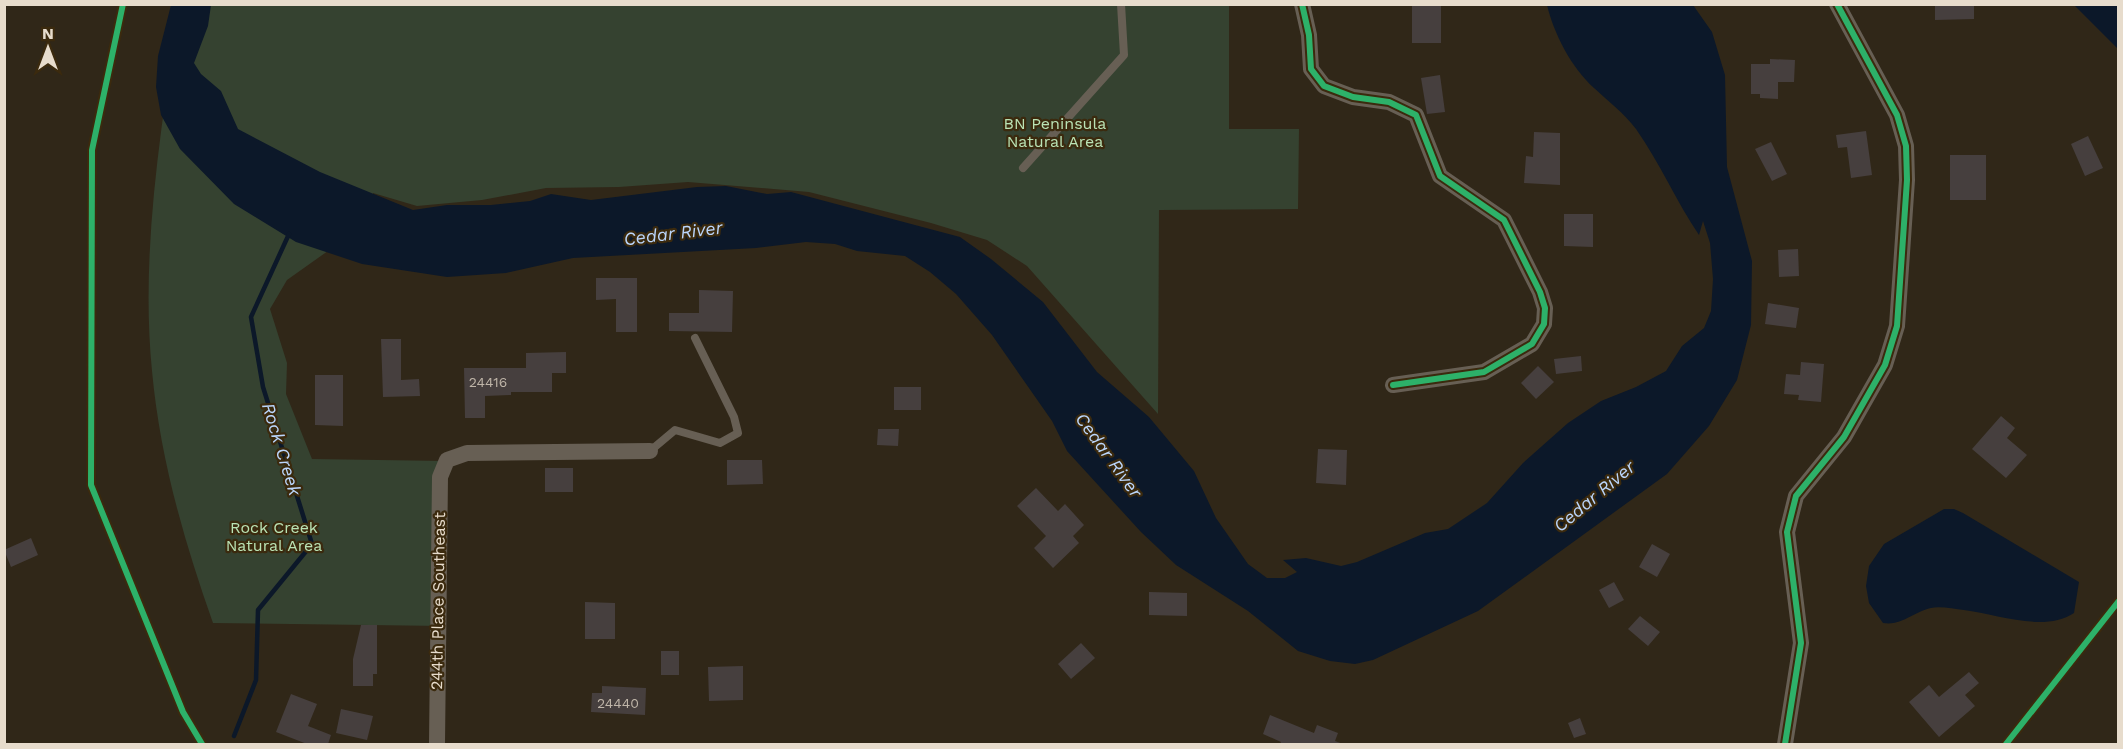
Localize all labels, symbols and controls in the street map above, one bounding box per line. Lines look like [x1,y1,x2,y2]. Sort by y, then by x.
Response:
north arrow [18,18,78,78]
text: N [42,24,54,43]
park label: BN Peninsula Natural Area [1004,114,1106,151]
water label: Cedar River [622,216,725,249]
house number: 24416 [469,374,507,390]
water label: Rock Creek [258,400,306,499]
water label: Cedar River [1071,409,1147,502]
water label: Cedar River [1549,455,1640,536]
street label: 244th Place Southeast [427,512,449,690]
park label: Rock Creek Natural Area [226,518,322,555]
house number: 24440 [597,695,639,711]

